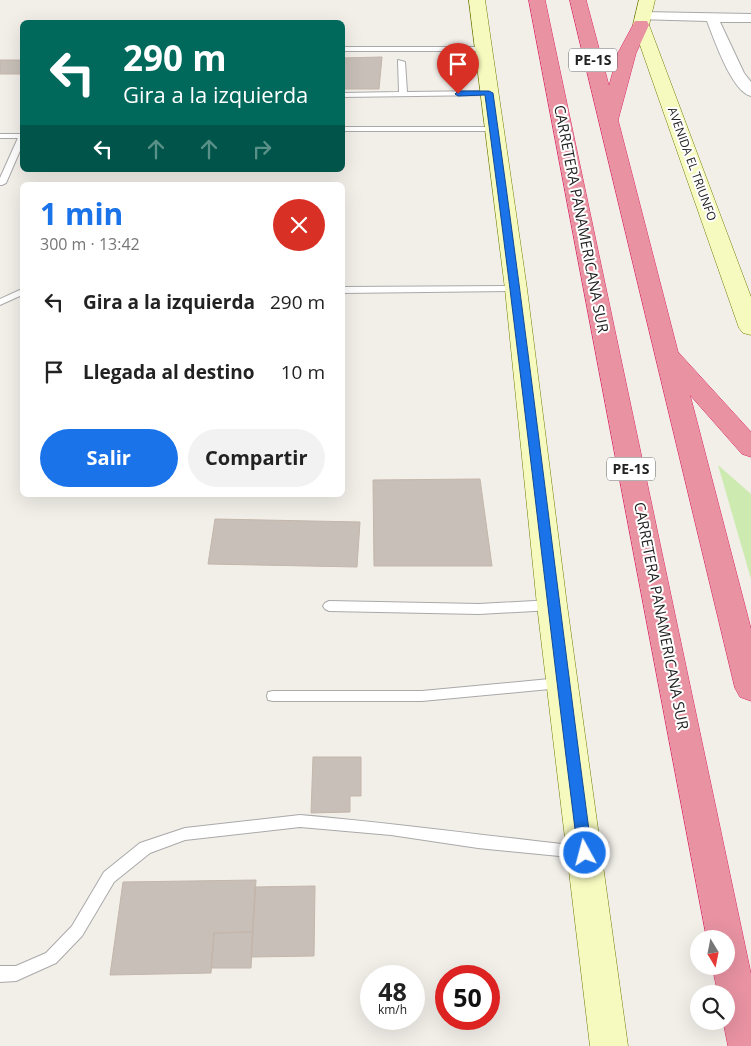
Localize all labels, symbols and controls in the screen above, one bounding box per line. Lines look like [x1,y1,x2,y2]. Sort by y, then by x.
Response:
text: 290 m [123,34,227,81]
icon: left [40,40,105,105]
pin [437,43,479,94]
road number: PE-1S [569,48,617,72]
icon: arrive [444,50,472,78]
text: Gira a la izquierda [123,79,308,109]
street label: CARRETERA PANAMERICANA SUR [550,103,614,335]
street label: AVENIDA EL TRIUNFO [664,105,721,223]
icon: left [89,135,117,163]
icon: ahead [142,135,170,163]
icon: ahead [195,135,223,163]
icon: right [248,135,276,163]
text: 1 min [40,193,123,234]
button: close [273,199,325,251]
text: 300 m · 13:42 [40,233,140,255]
icon: left [40,288,68,316]
text: Gira a la izquierda [83,289,255,315]
text: 290 m [270,289,325,315]
icon: arrive [40,358,68,386]
text: Llegada al destino [83,359,255,385]
text: 10 m [281,359,325,385]
button: Salir [40,429,178,487]
button: Compartir [188,429,325,487]
road number: PE-1S [607,458,655,480]
street label: CARRETERA PANAMERICANA SUR [630,500,694,732]
position arrow [558,826,610,878]
north arrow [690,930,735,975]
map controls [690,930,735,1030]
speed limit sign: 50 [435,965,500,1030]
text: 48 [378,974,407,1008]
button: search [690,985,735,1030]
text: km/h [378,1001,407,1018]

